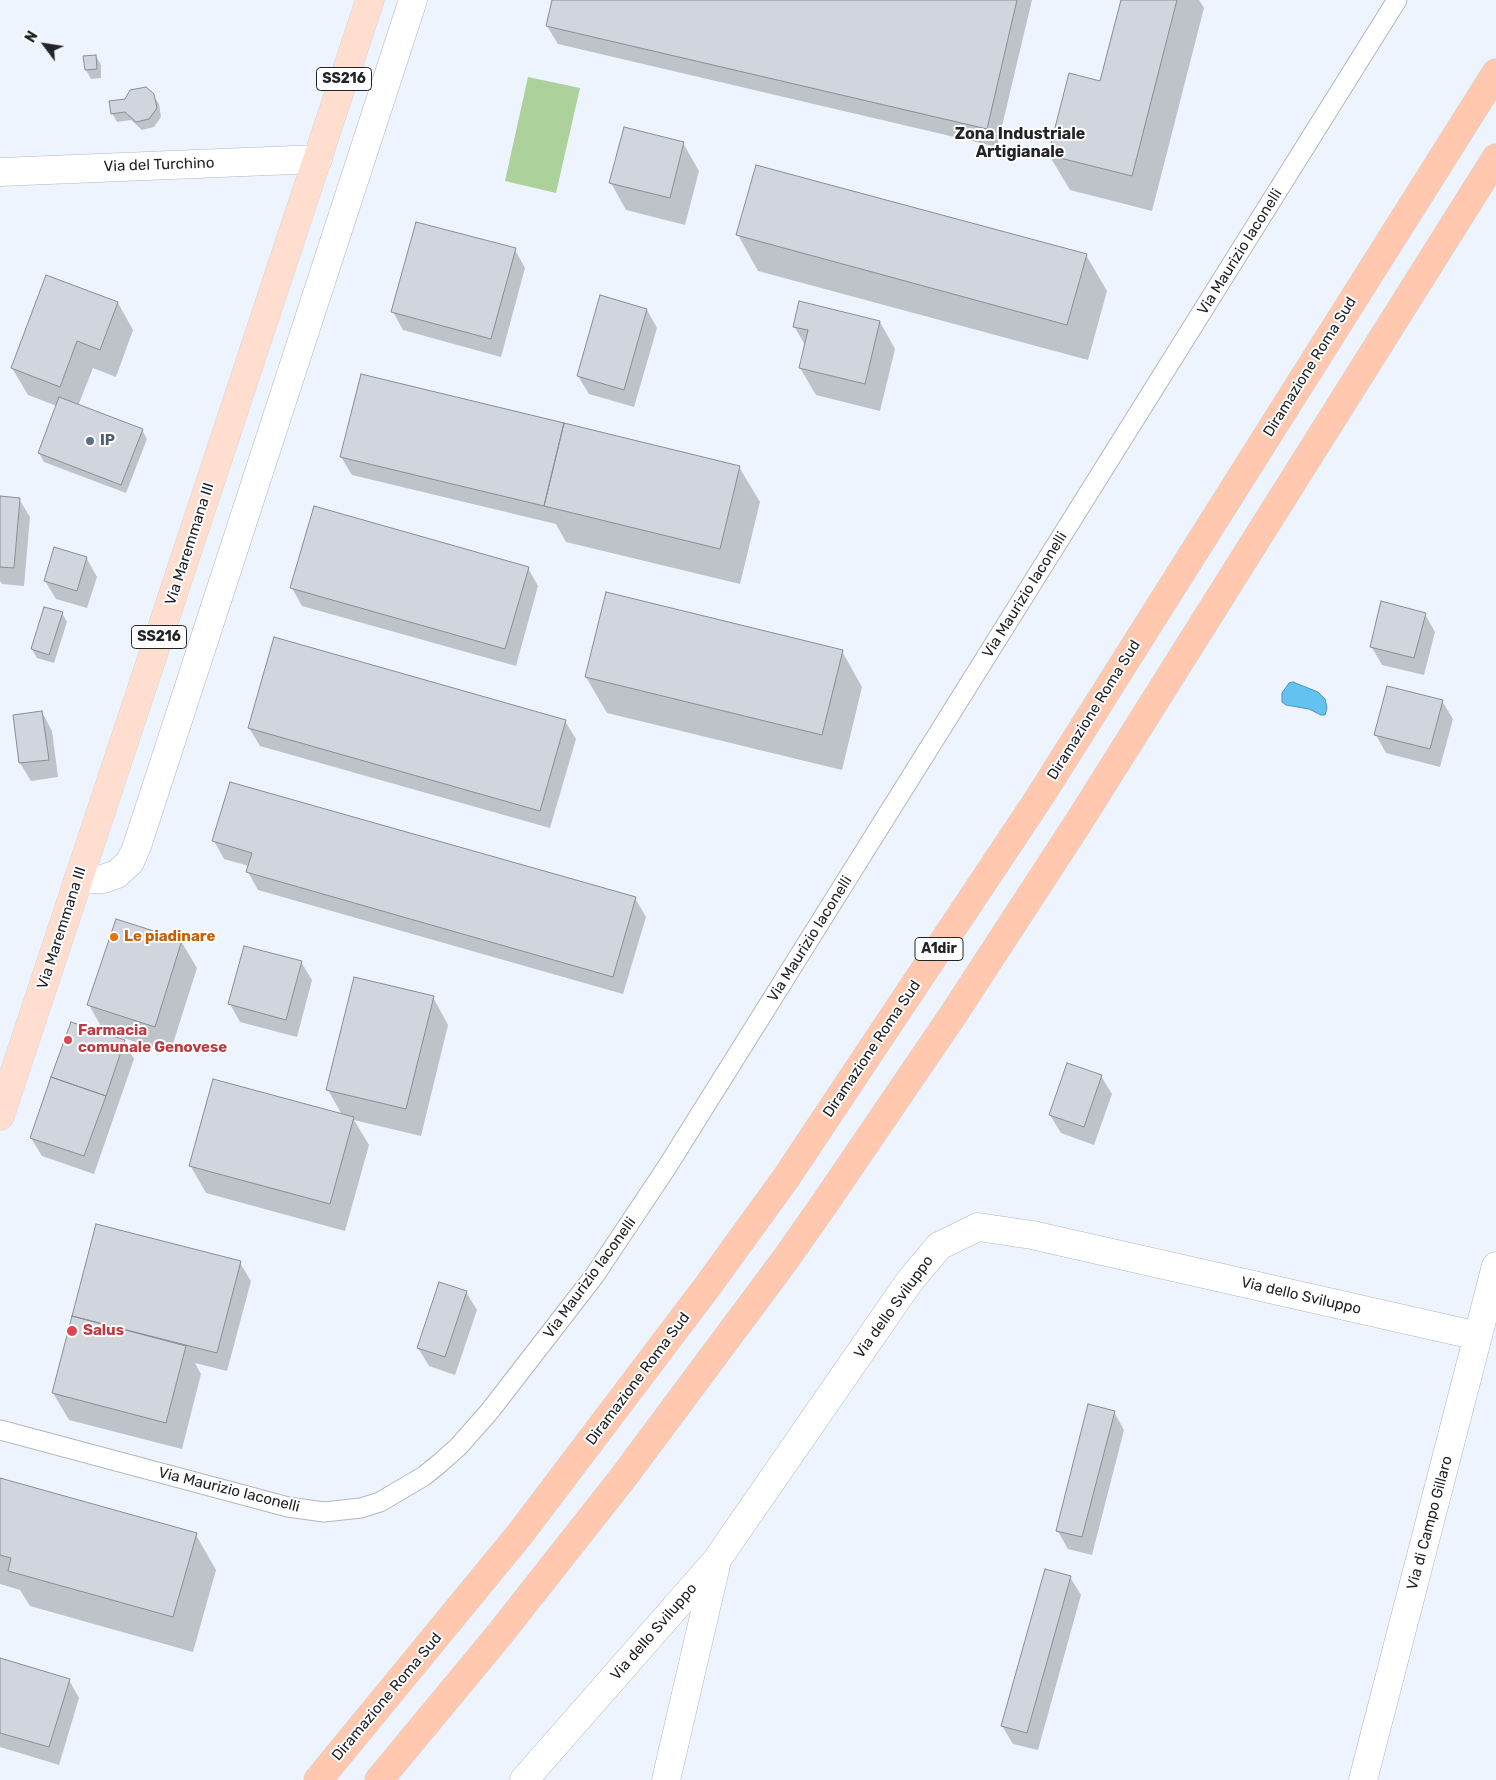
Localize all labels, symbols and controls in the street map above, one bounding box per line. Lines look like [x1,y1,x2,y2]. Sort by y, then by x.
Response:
north arrow [20,20,70,70]
text: N [22,28,42,46]
road number: SS216 [316,68,372,90]
district label: Zona Industriale Artigianale [955,124,1085,162]
street label: Via del Turchino [103,154,215,176]
street label: Via Maurizio Iaconelli [1194,186,1286,318]
street label: Diramazione Roma Sud [1260,294,1360,440]
place label: IP [100,432,115,450]
marker: IP [84,435,96,447]
street label: Via Maremmana III [162,480,218,608]
street label: Via Maurizio Iaconelli [979,529,1071,661]
road number: SS216 [132,626,186,649]
street label: Diramazione Roma Sud [1044,637,1144,783]
street label: Via Maremmana III [34,864,90,992]
street label: Via Maurizio Iaconelli [764,873,856,1005]
place label: Le piadinare [124,928,215,946]
marker: Le piadinare [108,931,120,943]
road number: A1dir [915,938,963,961]
street label: Diramazione Roma Sud [819,977,925,1121]
place label: Farmacia comunale Genovese [78,1022,227,1057]
marker: Farmacia comunale Genovese [62,1034,74,1046]
street label: Via Maurizio Iaconelli [540,1214,640,1342]
street label: Via dello Sviluppo [851,1252,937,1362]
street label: Via dello Sviluppo [1239,1273,1363,1319]
street label: Diramazione Roma Sud [582,1309,694,1449]
place label: Salus [83,1322,124,1340]
marker: Salus [65,1324,79,1338]
street label: Via di Campo Gillaro [1403,1454,1457,1592]
street label: Via Maurizio Iaconelli [156,1464,302,1516]
street label: Via dello Sviluppo [607,1580,701,1684]
street label: Diramazione Roma Sud [328,1629,446,1765]

